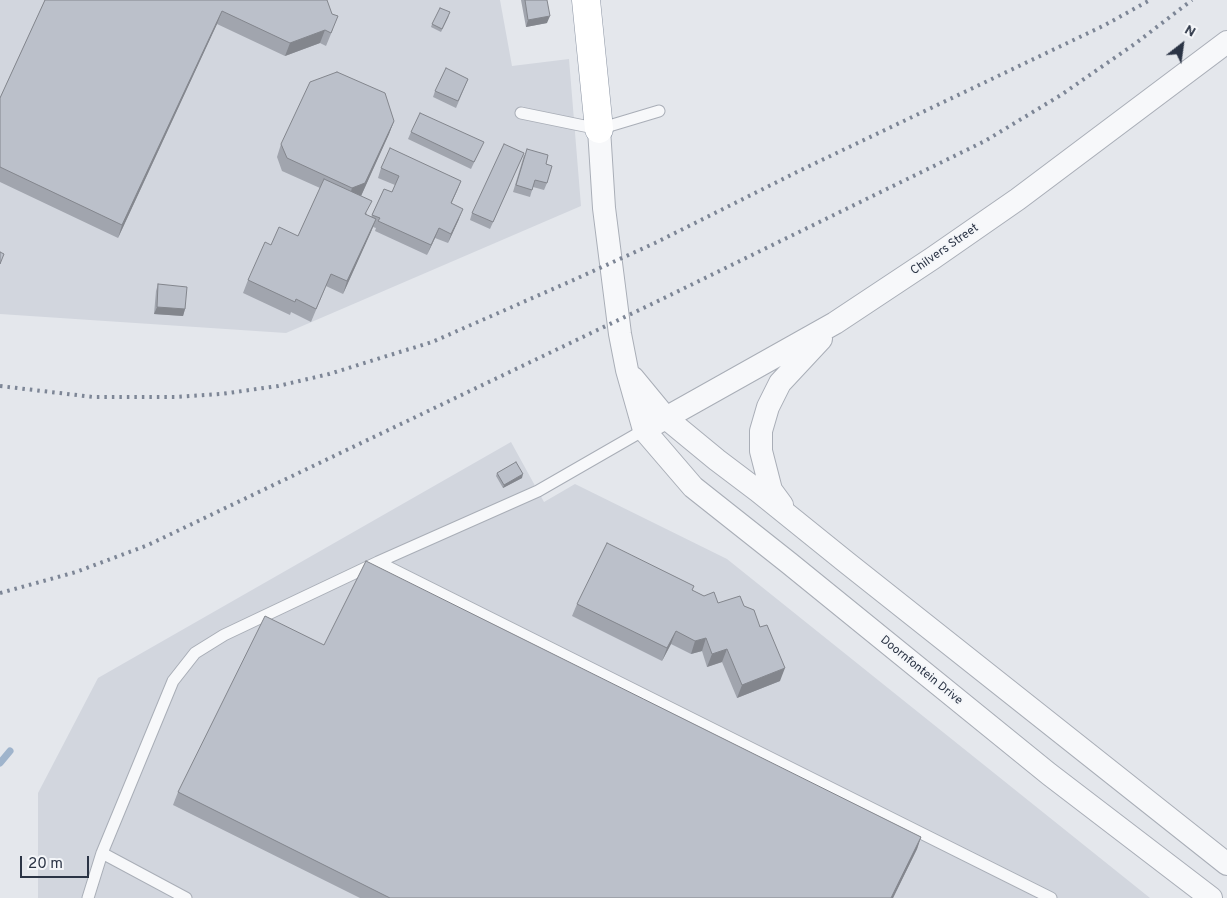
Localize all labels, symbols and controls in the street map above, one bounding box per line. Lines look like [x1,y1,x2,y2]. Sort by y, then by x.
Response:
north arrow [1157,20,1207,70]
text: N [1181,22,1198,41]
street label: Chilvers Street [908,221,982,279]
street label: Doornfontein Drive [877,633,965,709]
scale bar [22,846,91,878]
text: 20 m [28,855,63,874]

